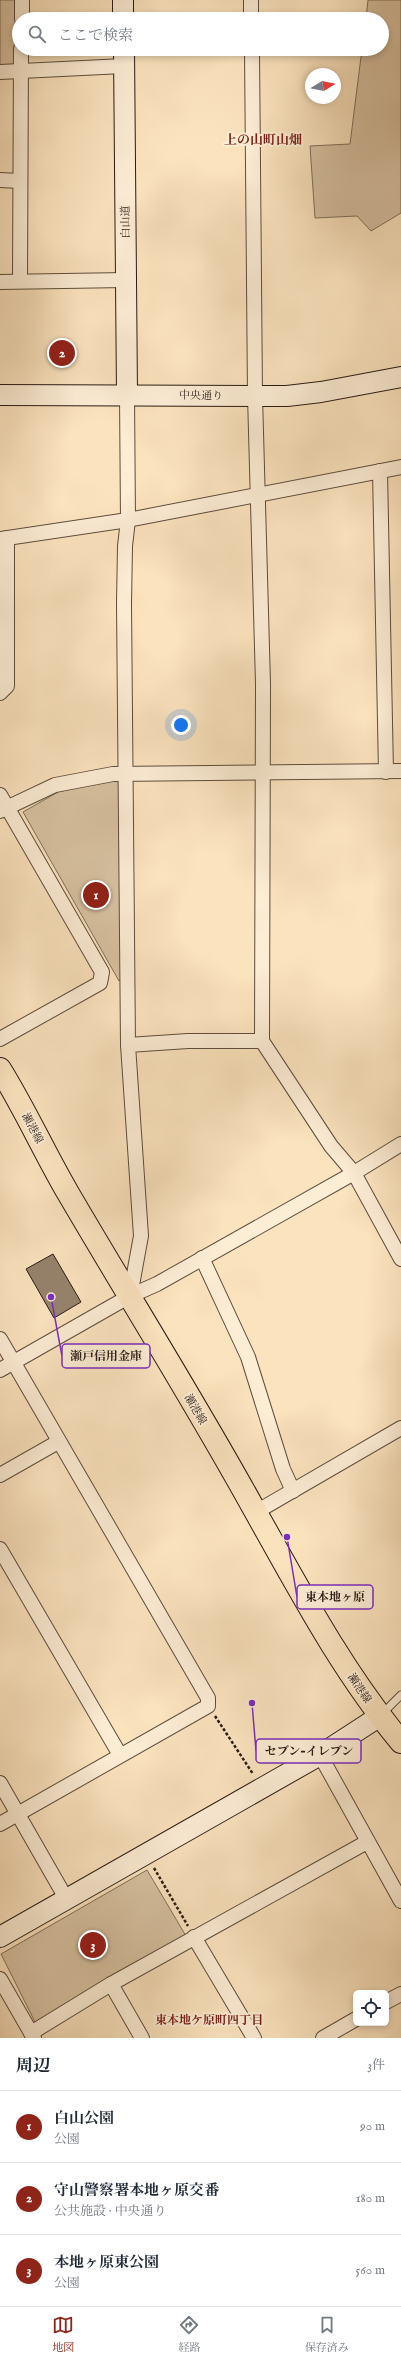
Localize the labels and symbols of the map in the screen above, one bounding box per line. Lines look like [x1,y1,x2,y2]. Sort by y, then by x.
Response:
north arrow [305,68,341,104]
district label: 上の山町山畑 [224,132,302,149]
street label: 白山道 [119,205,133,239]
pin: 2 [49,338,75,368]
street label: 中央通り [179,389,223,403]
your location [171,715,191,735]
pin: 1 [83,880,109,910]
street label: 瀬港線 [18,1111,46,1146]
callout: 瀬戸信用金庫 [62,1344,150,1368]
text: 瀬戸信用金庫 [70,1349,142,1364]
street label: 瀬港線 [181,1392,209,1427]
callout: 東本地ヶ原 [297,1585,373,1609]
text: 東本地ヶ原 [305,1590,365,1605]
street label: 瀬港線 [344,1671,374,1706]
callout: セブン-イレブン [256,1739,361,1763]
text: セブン-イレブン [265,1744,353,1759]
pin: 3 [80,1930,106,1960]
district label: 東本地ケ原町四丁目 [155,2013,263,2028]

